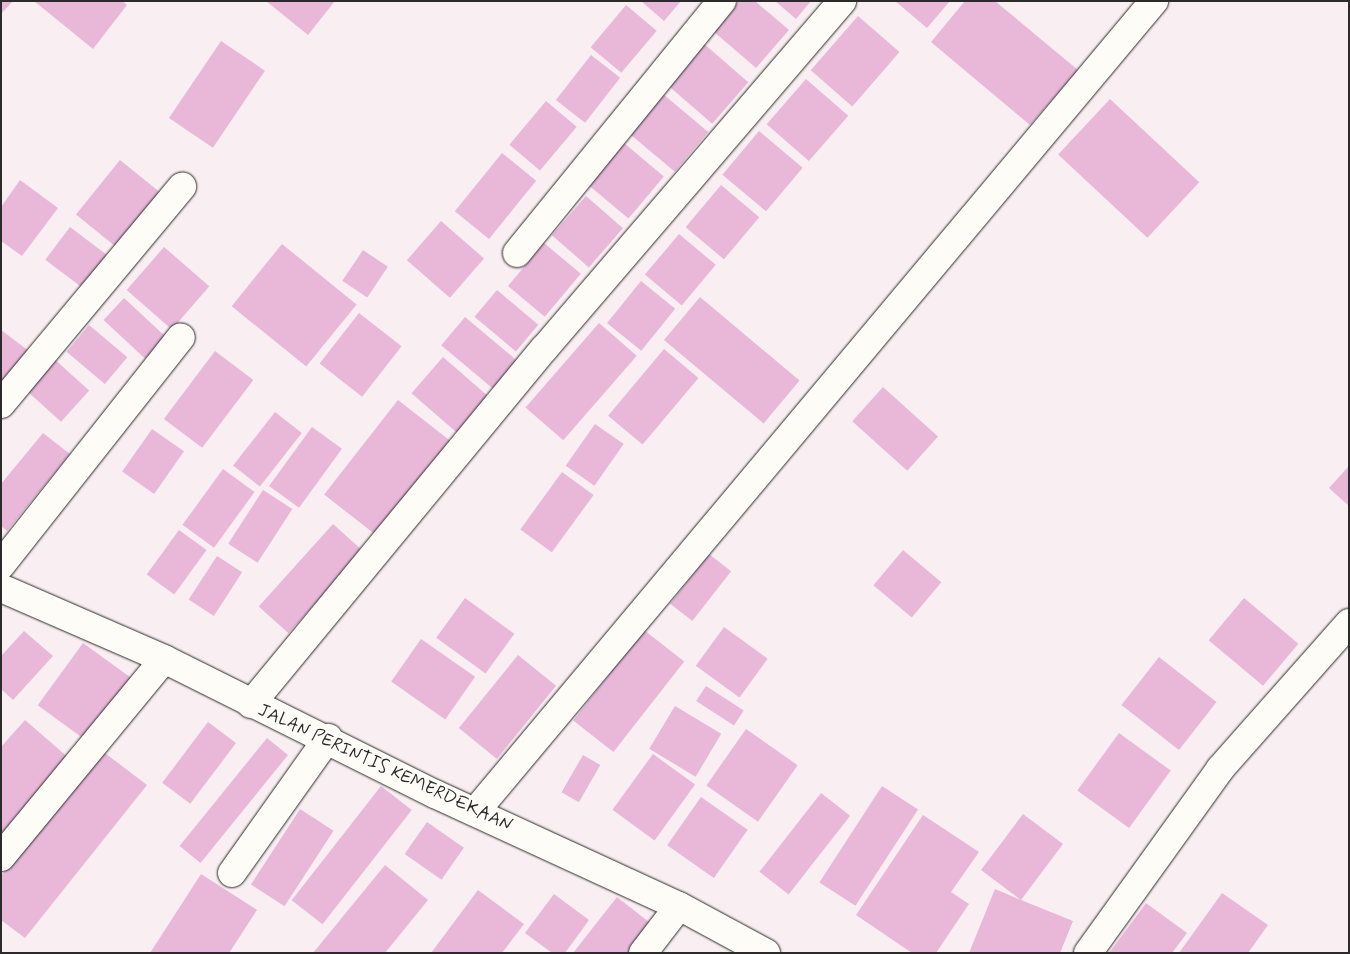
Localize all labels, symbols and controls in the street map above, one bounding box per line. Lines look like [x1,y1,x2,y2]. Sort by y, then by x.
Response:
street label: JALAN PERINTIS KEMERDEKAAN [255,700,515,836]

